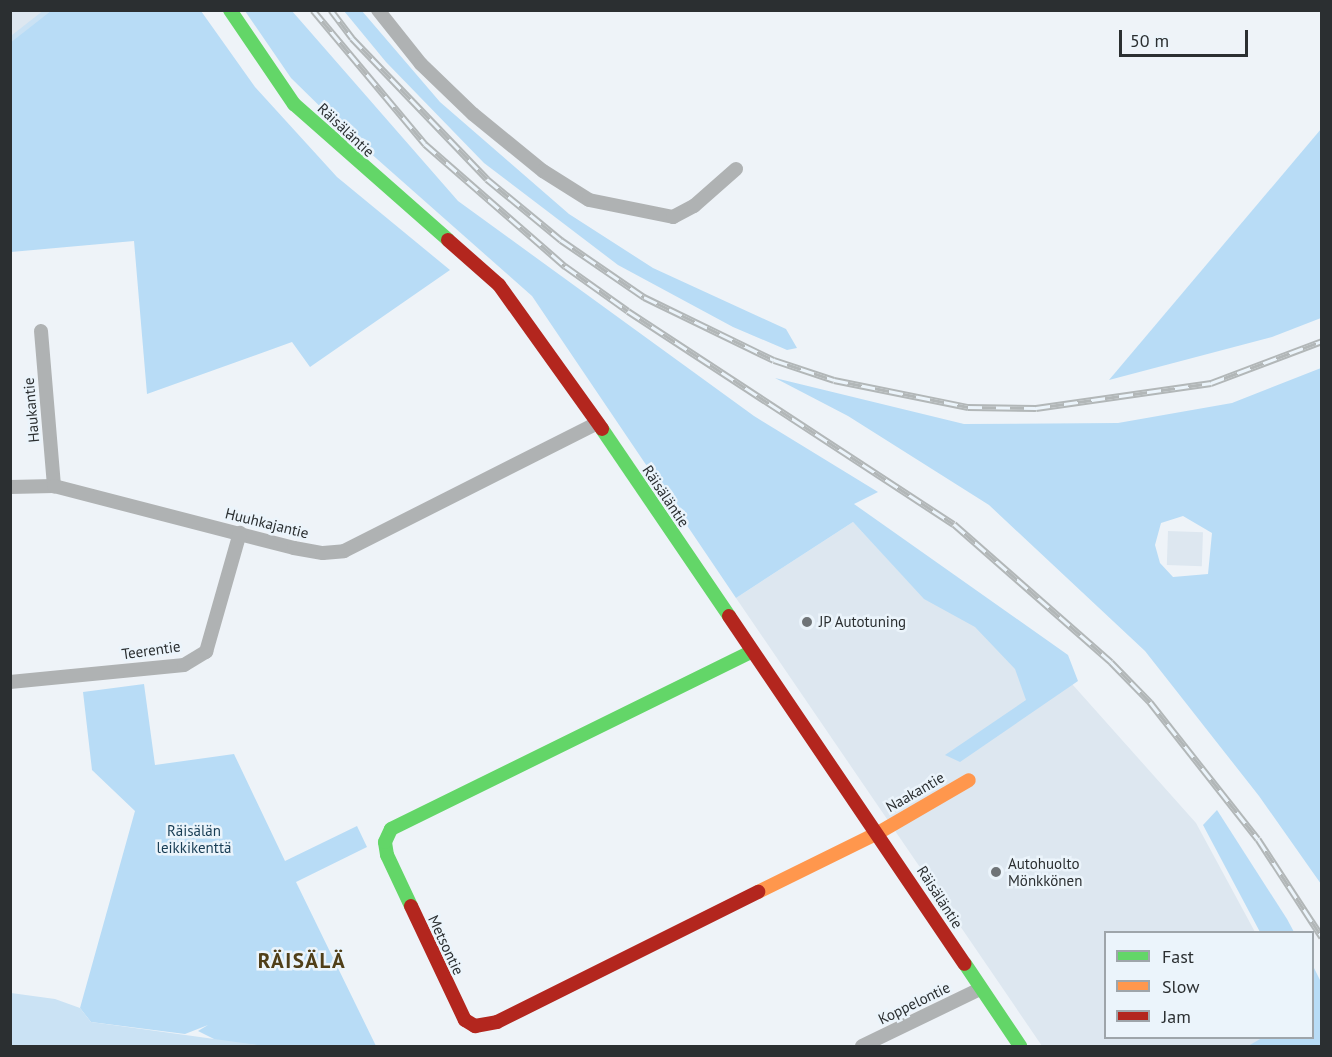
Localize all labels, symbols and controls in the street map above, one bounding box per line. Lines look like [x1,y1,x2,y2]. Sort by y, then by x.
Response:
scale bar [1122,18,1251,56]
text: 50 m [1130,29,1169,52]
street label: Räisäläntie [314,99,378,161]
street label: Haukantie [19,377,43,443]
street label: Räisäläntie [639,462,693,530]
street label: Huuhkajantie [223,504,311,542]
place label: JP Autotuning [819,613,907,631]
marker: JP Autotuning [800,615,814,629]
street label: Teerentie [120,637,182,663]
street label: Naakantie [883,768,947,816]
park label: Räisälän leikkikenttä [157,821,231,856]
place label: Autohuolto Mönkkönen [1008,854,1082,889]
street label: Räisäläntie [913,862,967,932]
marker: Autohuolto Mönkkönen [989,865,1003,879]
street label: Metsontie [424,912,468,978]
legend [1104,931,1314,1039]
text: Fast [1162,945,1194,968]
district label: RÄISÄLÄ [258,948,346,974]
text: Slow [1162,975,1200,998]
street label: Koppelontie [875,978,953,1028]
text: Jam [1162,1005,1191,1028]

